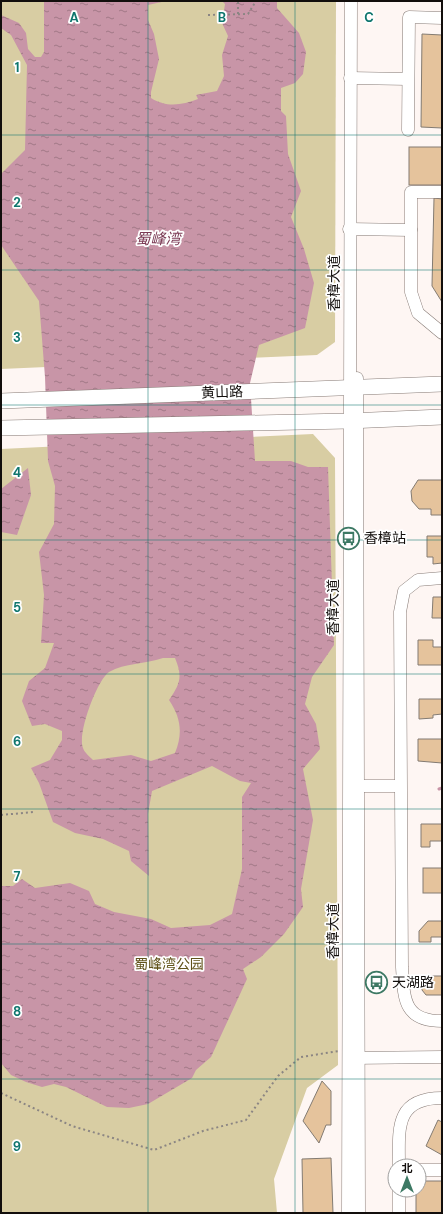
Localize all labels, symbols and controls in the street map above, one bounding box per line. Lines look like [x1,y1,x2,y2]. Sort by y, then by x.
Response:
text: A [69,9,79,26]
text: B [218,9,226,26]
text: C [364,9,374,26]
text: 1 [15,59,19,76]
text: 2 [13,194,21,211]
water label: 蜀峰湾 [135,229,183,249]
street label: 香樟大道 [325,255,343,311]
text: 3 [13,329,21,346]
street label: 黄山路 [201,382,243,402]
text: 4 [13,464,21,481]
bus stop icon: 香樟站 [336,525,362,551]
place label: 香樟站 [364,529,406,547]
street label: 香樟大道 [324,579,342,635]
text: 5 [13,599,21,616]
text: 6 [13,733,21,750]
text: 7 [14,868,21,885]
street label: 香樟大道 [324,903,342,959]
park label: 蜀峰湾公园 [134,955,204,973]
bus stop icon: 天湖路 [363,969,389,995]
place label: 天湖路 [392,973,434,991]
text: 8 [13,1003,21,1020]
text: 9 [13,1138,21,1155]
north arrow [387,1158,427,1198]
text: 北 [402,1161,413,1175]

